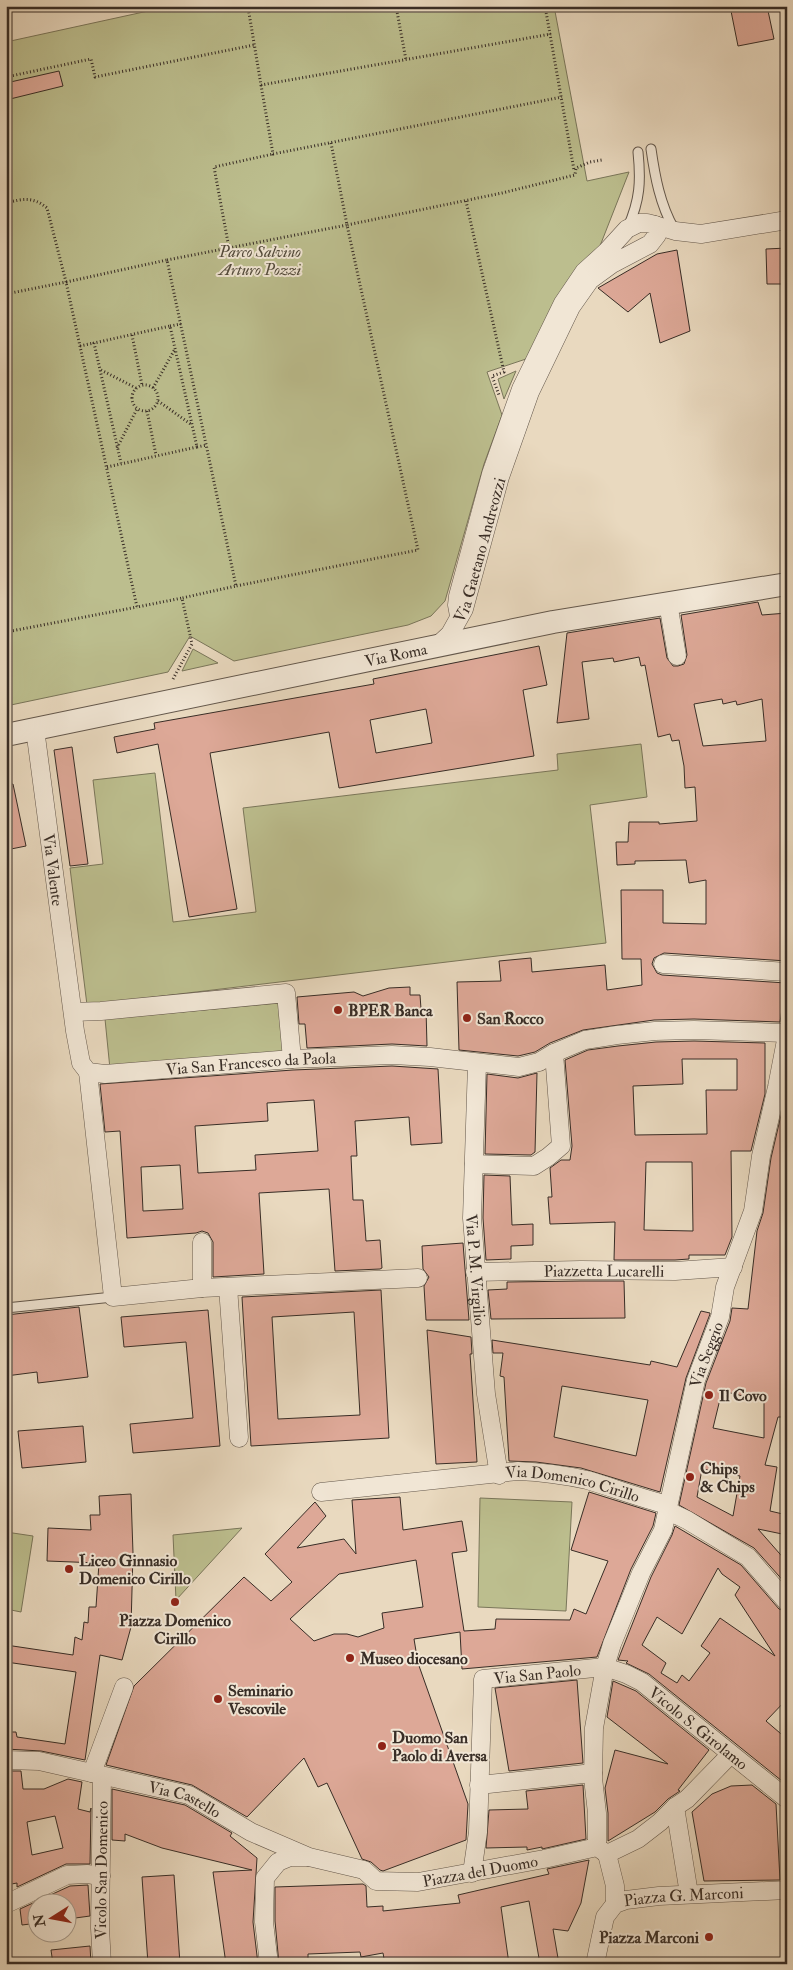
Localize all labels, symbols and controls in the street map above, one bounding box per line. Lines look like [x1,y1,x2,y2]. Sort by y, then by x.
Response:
park label: Parco Salvino Arturo Pozzi [217,242,302,280]
street label: Via Gaetano Andreozzi [450,475,510,626]
street label: Via Roma [363,639,429,672]
street label: Via Valente [38,832,67,908]
place label: BPER Banca [348,1001,433,1021]
marker: BPER Banca [332,1004,344,1016]
place label: San Rocco [477,1009,544,1029]
marker: San Rocco [461,1012,473,1024]
street label: Via San Francesco da Paola [165,1048,337,1080]
street label: Via P. M. Virgilio [461,1213,490,1327]
street label: Piazzetta Lucarelli [543,1261,664,1282]
street label: Via Seggio [686,1319,728,1389]
place label: Il Covo [719,1386,767,1406]
marker: Il Covo [703,1389,715,1401]
place label: Chips & Chips [700,1459,755,1498]
street label: Via Domenico Cirillo [504,1462,642,1507]
marker: Chips & Chips [684,1471,696,1483]
place label: Liceo Ginnasio Domenico Cirillo [79,1551,191,1589]
marker: Liceo Ginnasio Domenico Cirillo [63,1563,75,1575]
marker: Piazza Domenico Cirillo [169,1596,181,1608]
place label: Piazza Domenico Cirillo [119,1611,231,1649]
place label: Museo diocesano [359,1649,468,1669]
marker: Museo diocesano [344,1652,356,1664]
street label: Via San Paolo [493,1660,582,1689]
place label: Seminario Vescovile [227,1681,293,1719]
street label: Vicolo S. Girolamo [644,1682,752,1775]
marker: Seminario Vescovile [212,1693,224,1705]
place label: Duomo San Paolo di Aversa [392,1728,487,1766]
marker: Duomo San Paolo di Aversa [376,1740,388,1752]
street label: Via Castello [146,1777,224,1823]
street label: Vicolo San Domenico [91,1801,113,1940]
street label: Piazza del Duomo [421,1851,540,1892]
street label: Piazza G. Marconi [623,1883,744,1911]
north arrow [28,1892,78,1942]
text: N [30,1912,49,1929]
place label: Piazza Marconi [599,1928,700,1948]
marker: Piazza Marconi [703,1931,715,1943]

